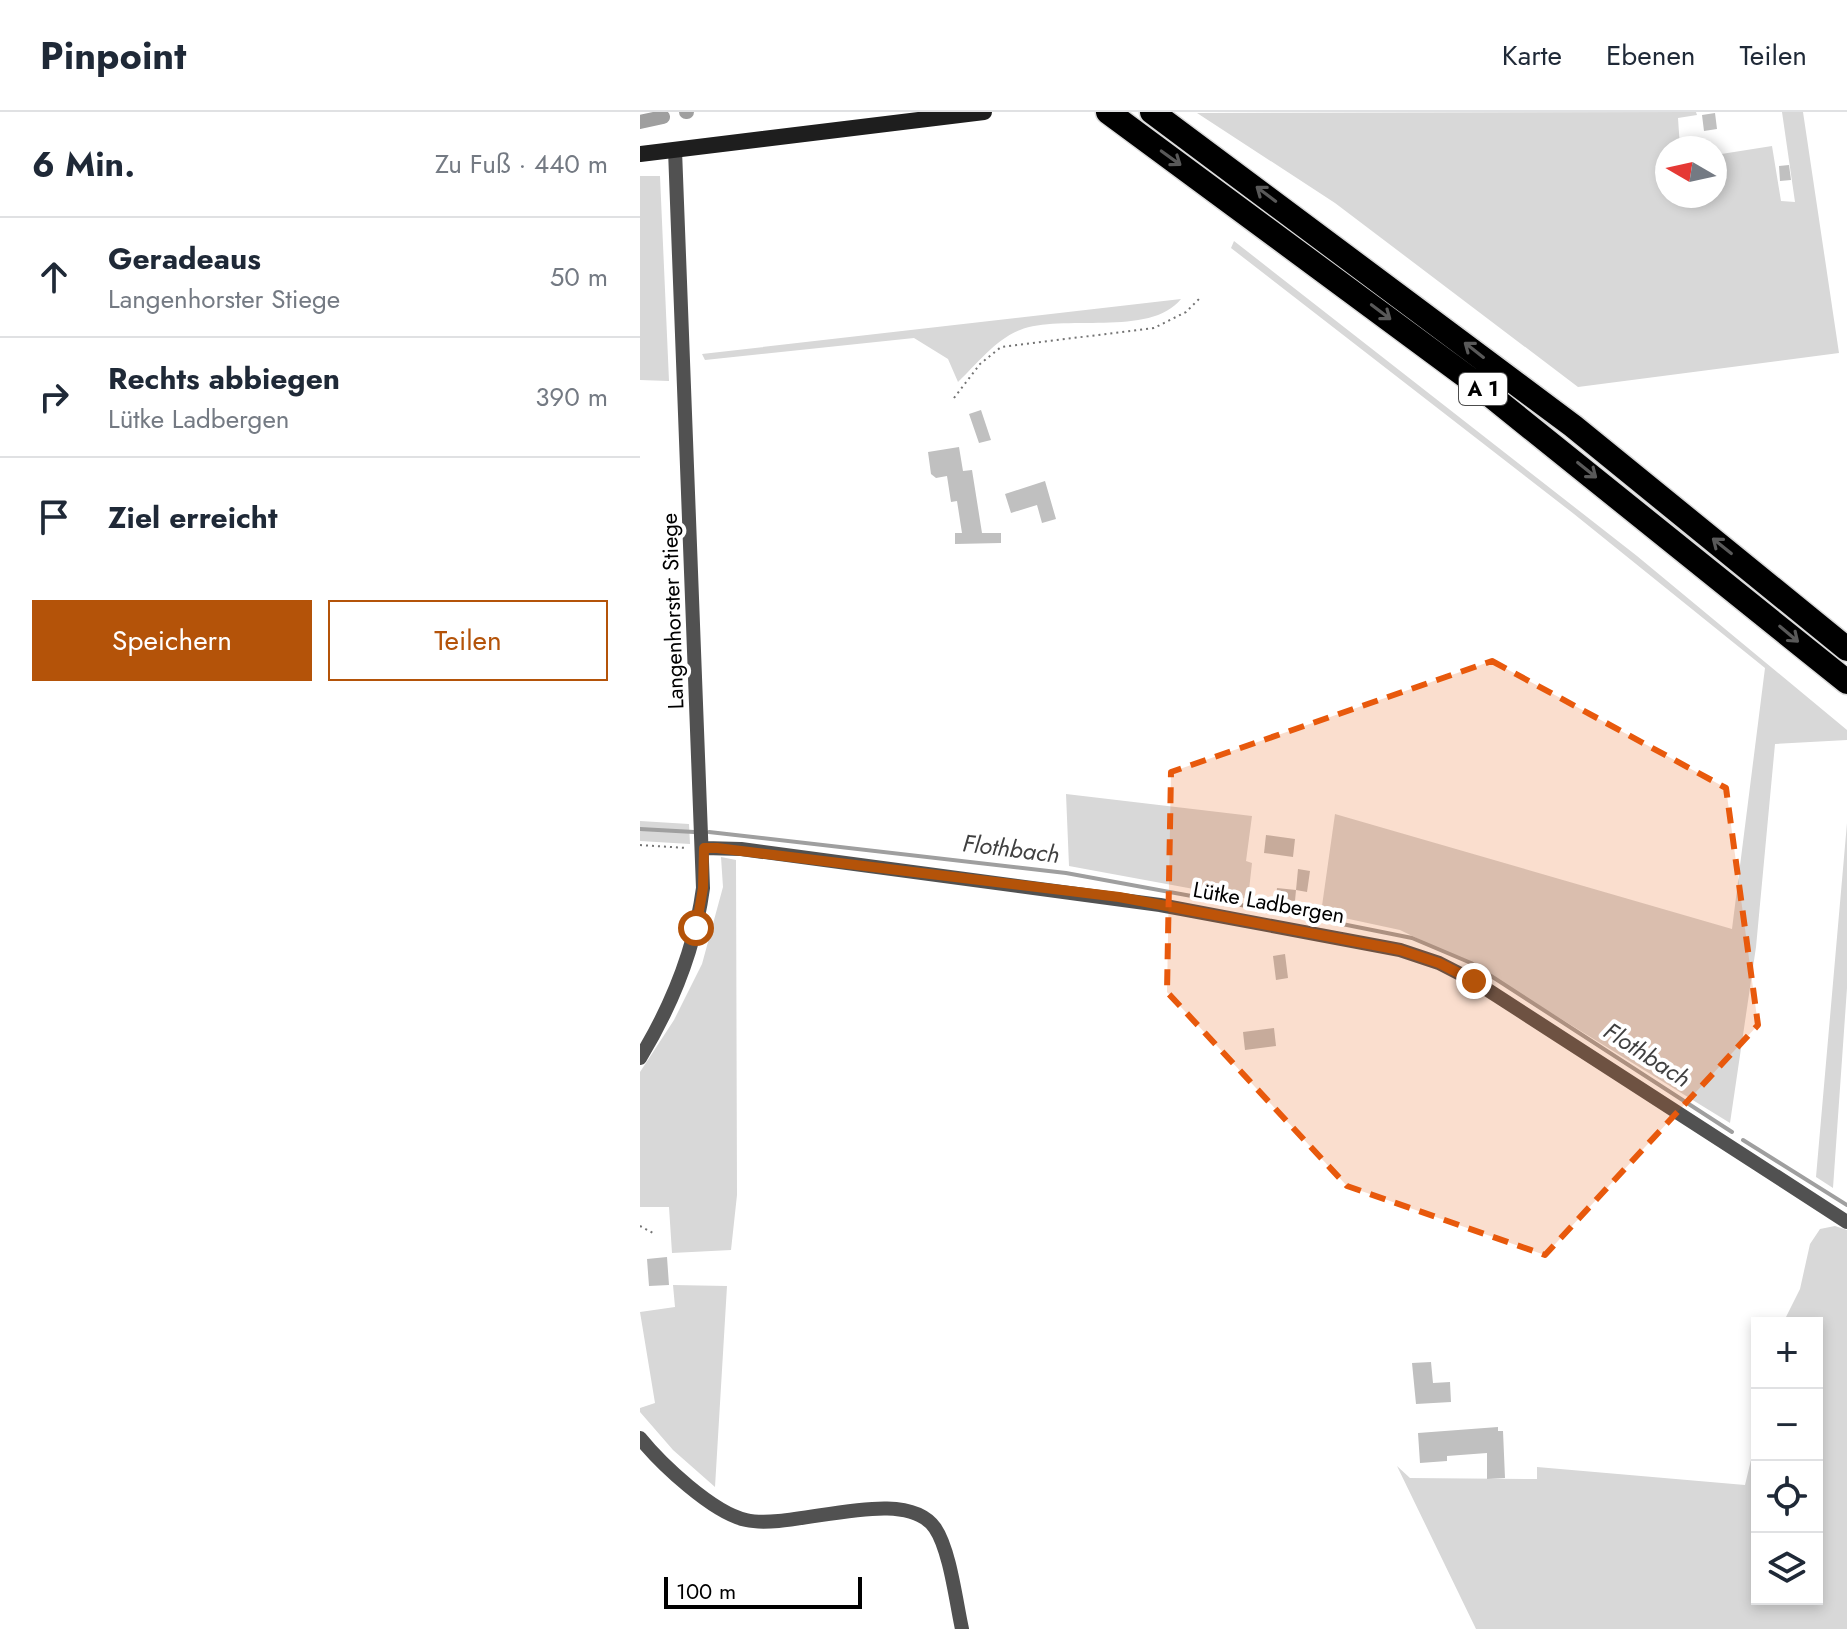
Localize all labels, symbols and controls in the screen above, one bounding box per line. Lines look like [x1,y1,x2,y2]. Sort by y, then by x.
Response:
text: Pinpoint [40,28,186,83]
text: Karte [1502,35,1562,76]
text: Ebenen [1606,35,1696,76]
text: Teilen [1740,35,1807,76]
north arrow [1655,136,1727,208]
text: 6 Min. [32,140,135,189]
text: Zu Fuß · 440 m [435,145,608,183]
one-way arrow [1160,149,1182,166]
one-way arrow [1256,186,1277,203]
text: Geradeaus [108,237,261,280]
icon: ahead [32,255,76,299]
text: 50 m [550,258,608,296]
text: Langenhorster Stiege [108,280,340,318]
one-way arrow [1370,303,1391,320]
one-way arrow [1464,342,1485,359]
text: Rechts abbiegen [108,357,340,400]
road number: A 1 [1459,373,1507,405]
icon: right [32,375,76,419]
text: 390 m [535,378,608,416]
text: Lütke Ladbergen [108,400,289,438]
one-way arrow [1576,462,1597,479]
icon: arrive [32,495,76,539]
text: Ziel erreicht [108,496,277,539]
street label: Langenhorster Stiege [653,512,691,710]
one-way arrow [1712,537,1733,555]
button: Speichern [32,600,312,681]
button: Teilen [328,600,608,681]
one-way arrow [1778,625,1799,643]
water label: Flothbach [961,825,1062,872]
street label: Lütke Ladbergen [1191,873,1347,931]
route start [678,910,714,946]
route end [1456,963,1492,999]
water label: Flothbach [1597,1013,1698,1096]
map controls [1751,1317,1823,1605]
button: + [1751,1317,1823,1389]
button: − [1751,1389,1823,1461]
button: locate [1751,1461,1823,1533]
button: layers [1751,1533,1823,1605]
scale bar [664,1573,862,1609]
text: 100 m [676,1575,736,1607]

